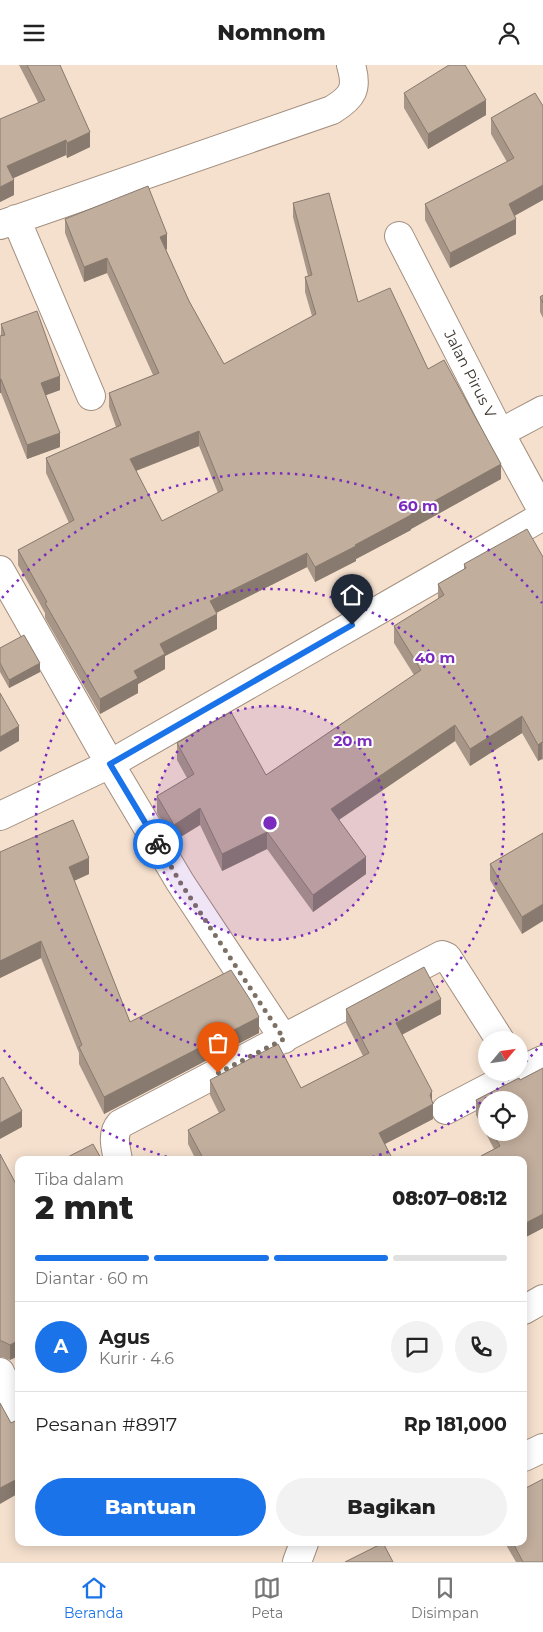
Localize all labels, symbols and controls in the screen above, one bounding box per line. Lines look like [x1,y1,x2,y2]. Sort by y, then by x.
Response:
icon: menu [20,19,48,47]
text: Nomnom [217,19,326,46]
icon: person [495,19,523,47]
street label: Jalan Pirus V [440,326,501,421]
text: 60 m [398,496,438,515]
pin [331,574,373,625]
icon: home [338,581,366,609]
text: 40 m [415,648,455,667]
text: 20 m [333,731,373,750]
centre of rings [261,814,279,832]
courier [133,819,183,869]
icon: bike [144,830,172,858]
pin [197,1022,239,1073]
icon: bag [204,1029,232,1057]
north arrow [478,1031,528,1081]
map controls [478,1031,528,1141]
button: locate [478,1091,528,1141]
text: Tiba dalam [35,1170,124,1189]
text: 08:07–08:12 [392,1187,507,1210]
text: 2 mnt [35,1188,134,1227]
text: Diantar · 60 m [35,1269,149,1288]
button: chat [391,1321,443,1373]
button: phone [455,1321,507,1373]
text: Agus [99,1326,150,1349]
text: A [54,1335,68,1358]
text: Kurir · 4.6 [99,1349,174,1368]
text: Pesanan #8917 [35,1413,177,1436]
text: Rp 181,000 [404,1413,507,1436]
button: Bantuan [35,1478,266,1536]
button: Bagikan [276,1478,507,1536]
tab: Beranda [64,1574,123,1622]
tab: Peta [251,1574,283,1622]
tab: Disimpan [411,1574,479,1622]

